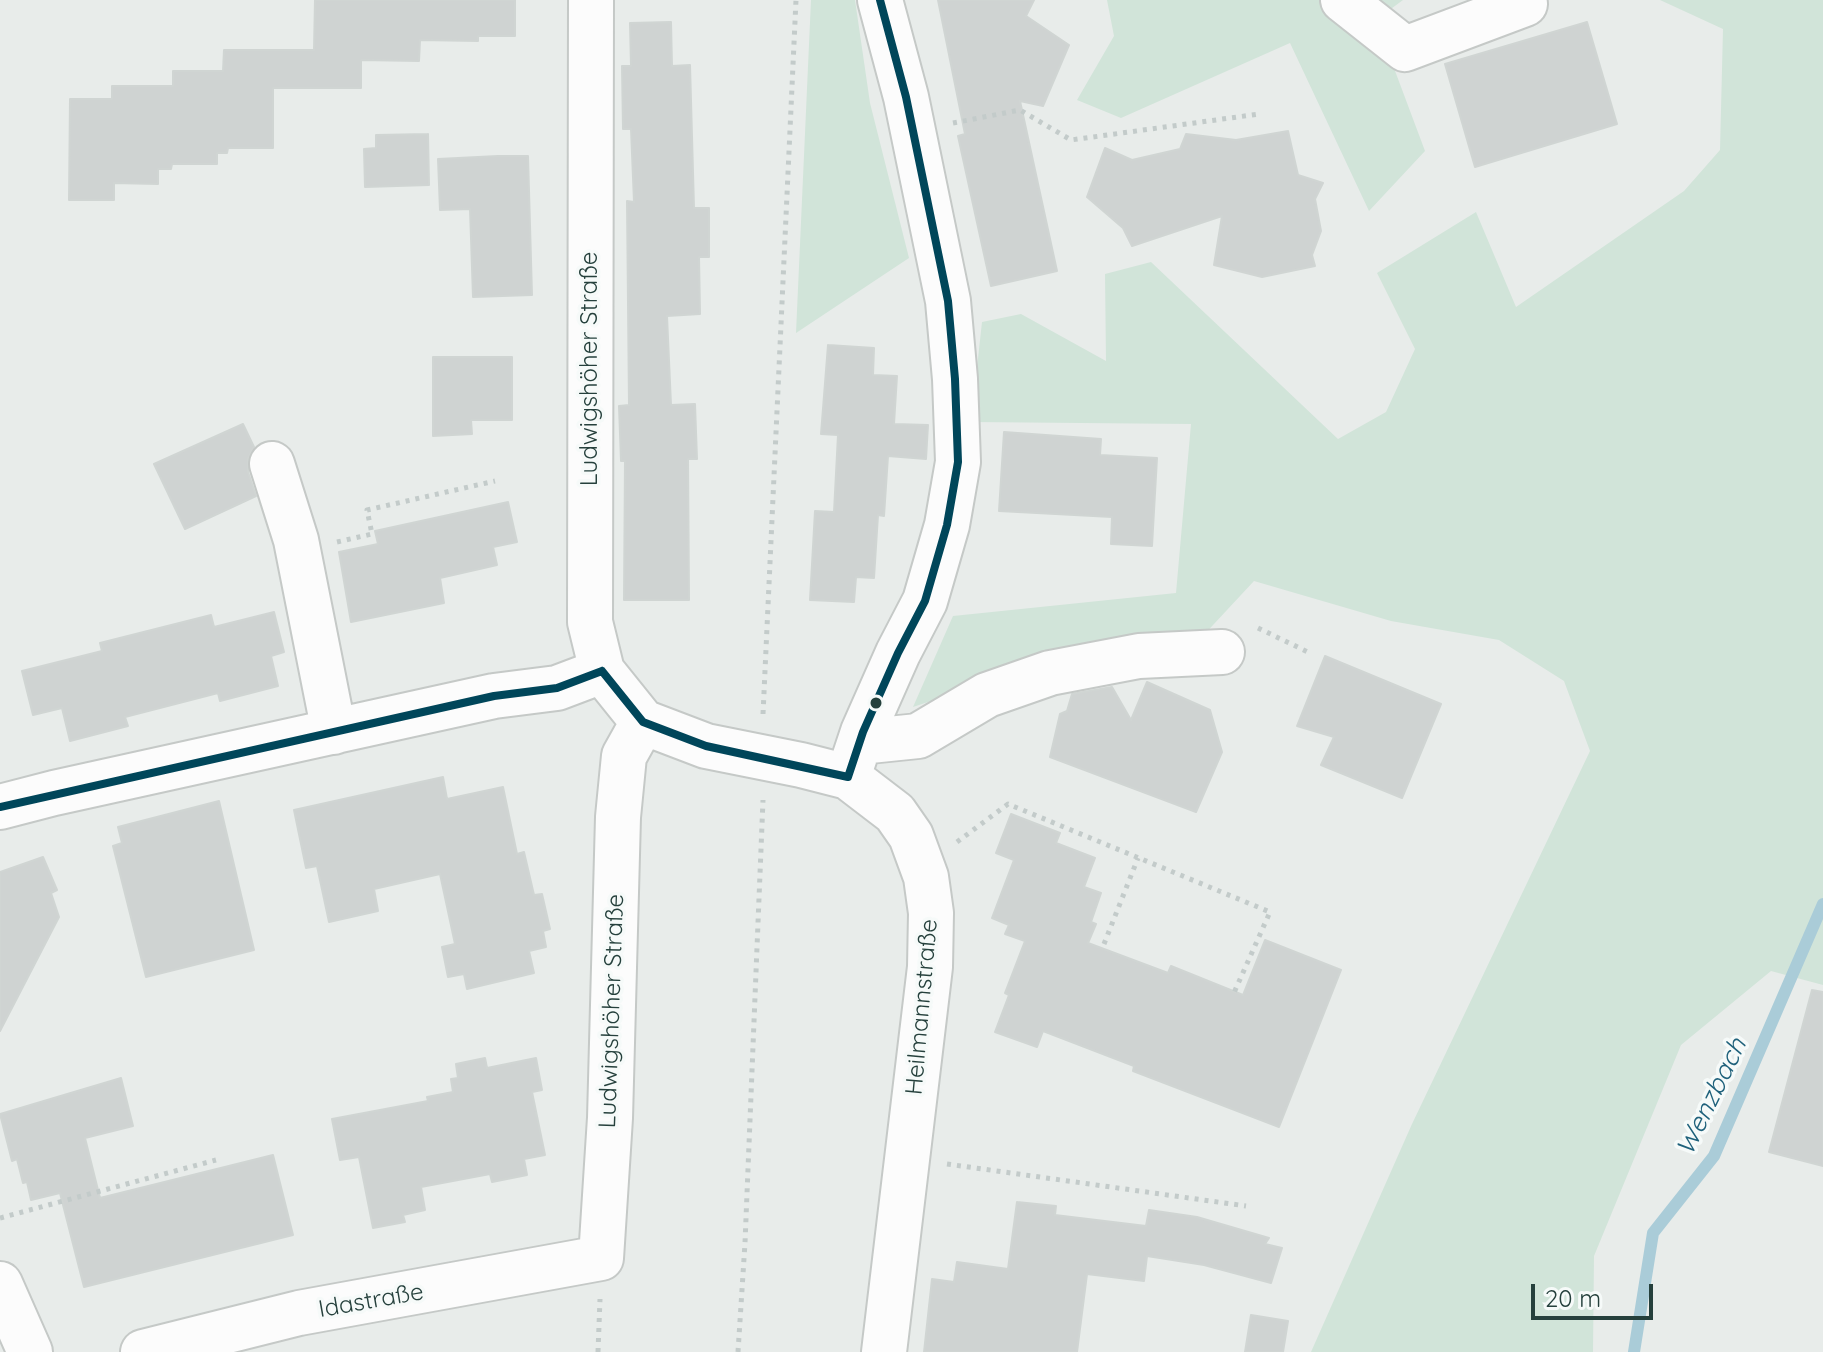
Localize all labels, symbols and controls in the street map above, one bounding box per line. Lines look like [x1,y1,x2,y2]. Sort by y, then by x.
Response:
street label: Ludwigshöher Straße [576,252,604,486]
unlabelled marker [868,695,884,711]
street label: Ludwigshöher Straße [594,893,630,1129]
street label: Heilmannstraße [900,918,944,1096]
water label: Wenzbach [1670,1033,1754,1161]
scale bar [1535,1268,1657,1318]
street label: Idastraße [316,1278,426,1324]
text: 20 m [1545,1283,1601,1313]

